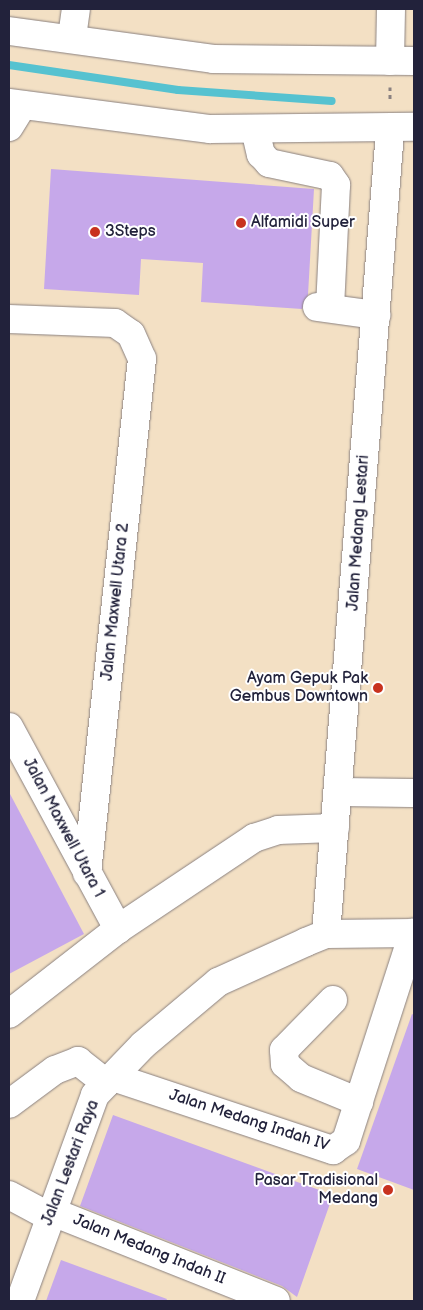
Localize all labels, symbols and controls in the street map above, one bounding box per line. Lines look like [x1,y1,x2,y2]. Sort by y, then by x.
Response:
place label: Alfamidi Super [251,213,355,233]
marker: Alfamidi Super [235,217,247,229]
place label: 3Steps [105,222,156,242]
marker: 3Steps [89,226,101,238]
street label: Jalan Medang Lestari [344,454,374,612]
street label: Jalan Maxwell Utara 2 [98,522,134,682]
place label: Ayam Gepuk Pak Gembus Downtown [230,669,368,707]
marker: Ayam Gepuk Pak Gembus Downtown [372,682,384,694]
street label: Jalan Maxwell Utara 1 [18,755,108,901]
street label: Jalan Medang Indah IV [166,1086,332,1156]
street label: Jalan Lestari Raya [38,1098,104,1228]
place label: Pasar Tradisional Medang [254,1171,378,1209]
marker: Pasar Tradisional Medang [382,1184,394,1196]
street label: Jalan Medang Indah II [70,1211,228,1289]

